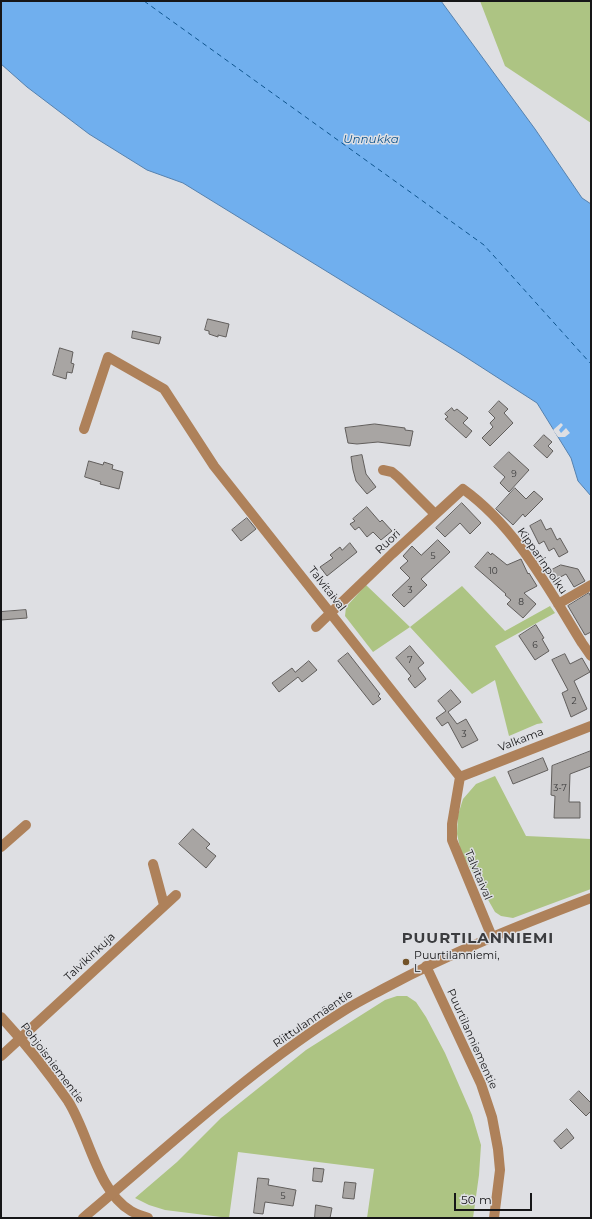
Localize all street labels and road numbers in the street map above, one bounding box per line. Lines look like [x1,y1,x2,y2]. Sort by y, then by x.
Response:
street label: Kipparinpolku [514,525,570,597]
street label: Ruori [373,527,403,557]
street label: Talvitaival [305,564,349,614]
street label: Valkama [496,725,546,755]
street label: Talvitaival [462,848,494,902]
street label: Talvikinkuja [62,930,118,984]
street label: Riittulanmäentie [271,987,355,1051]
street label: Puurtilanniementie [444,987,500,1091]
street label: Pohjoisniementie [17,1020,87,1106]

